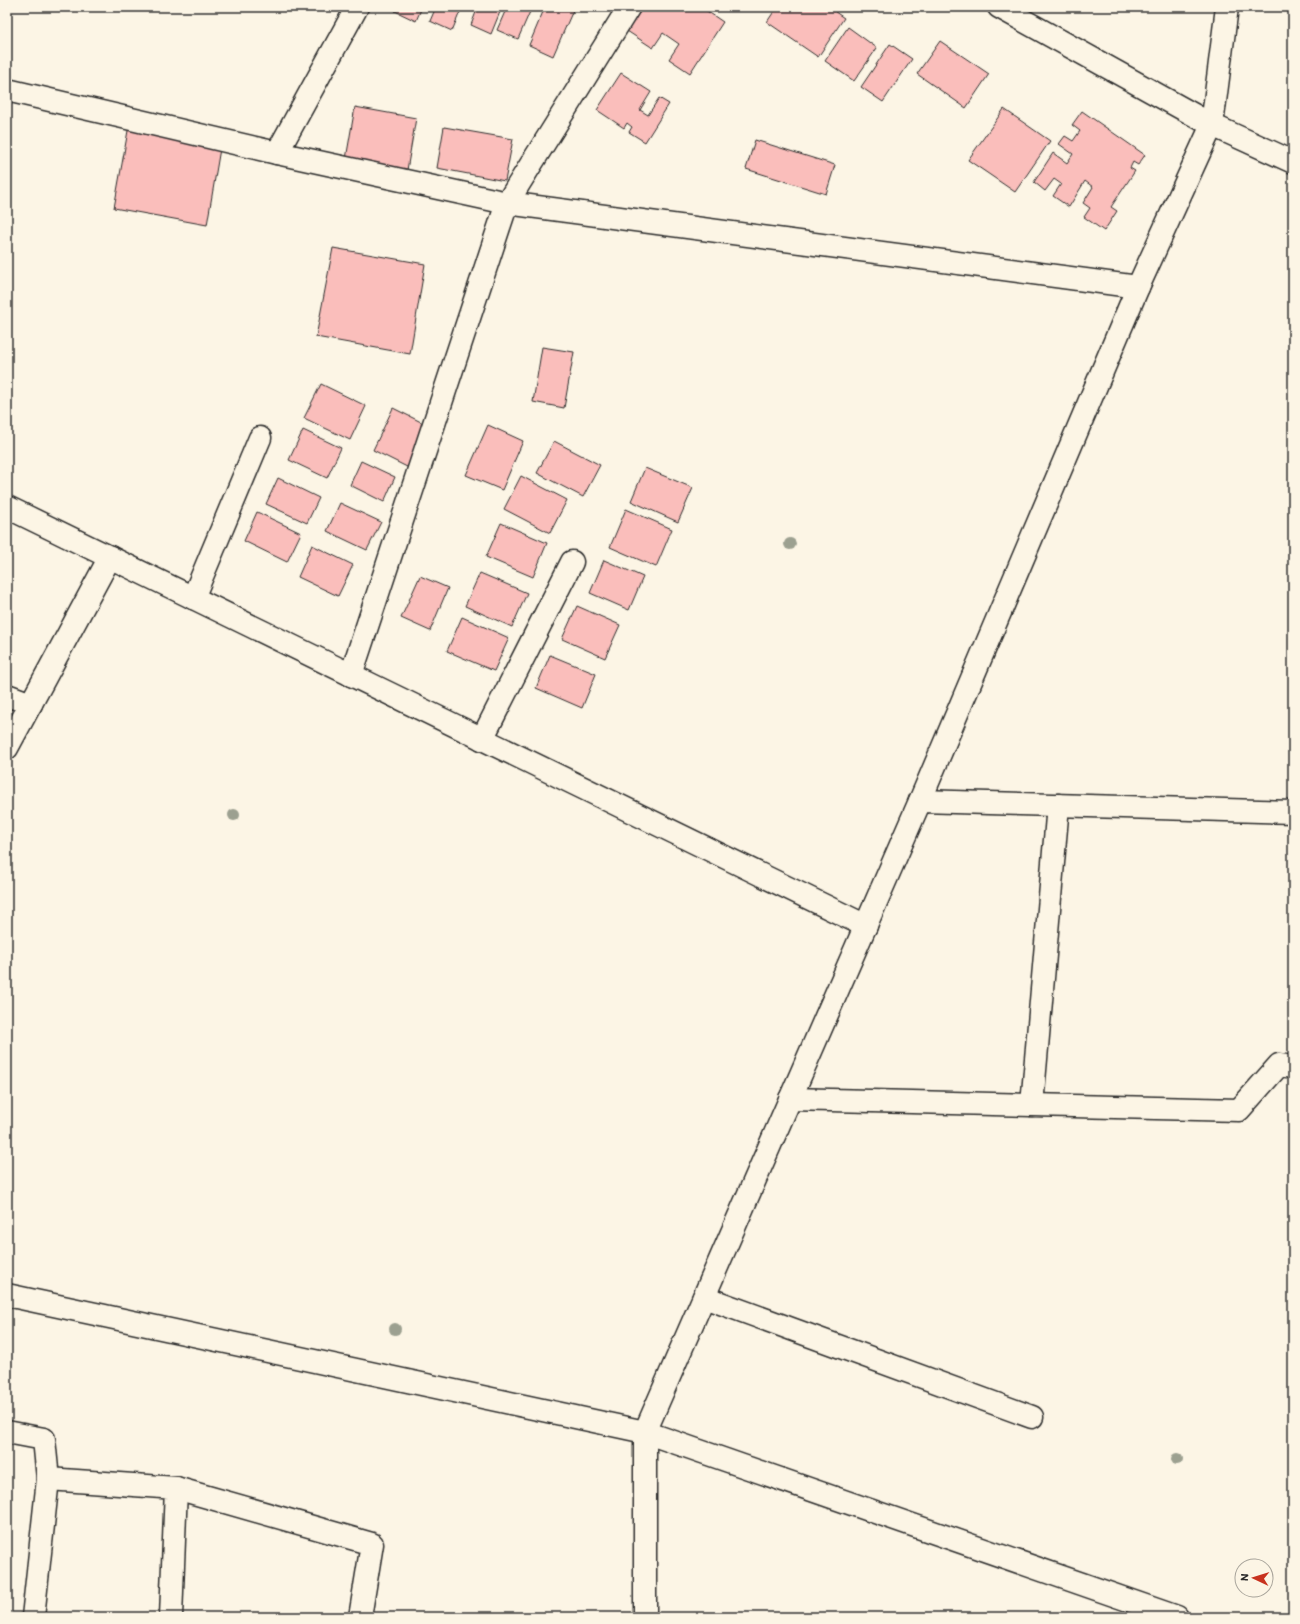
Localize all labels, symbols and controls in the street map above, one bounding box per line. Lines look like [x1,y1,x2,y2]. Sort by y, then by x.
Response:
north arrow [1234,1558,1274,1598]
text: N [1238,1573,1251,1582]

